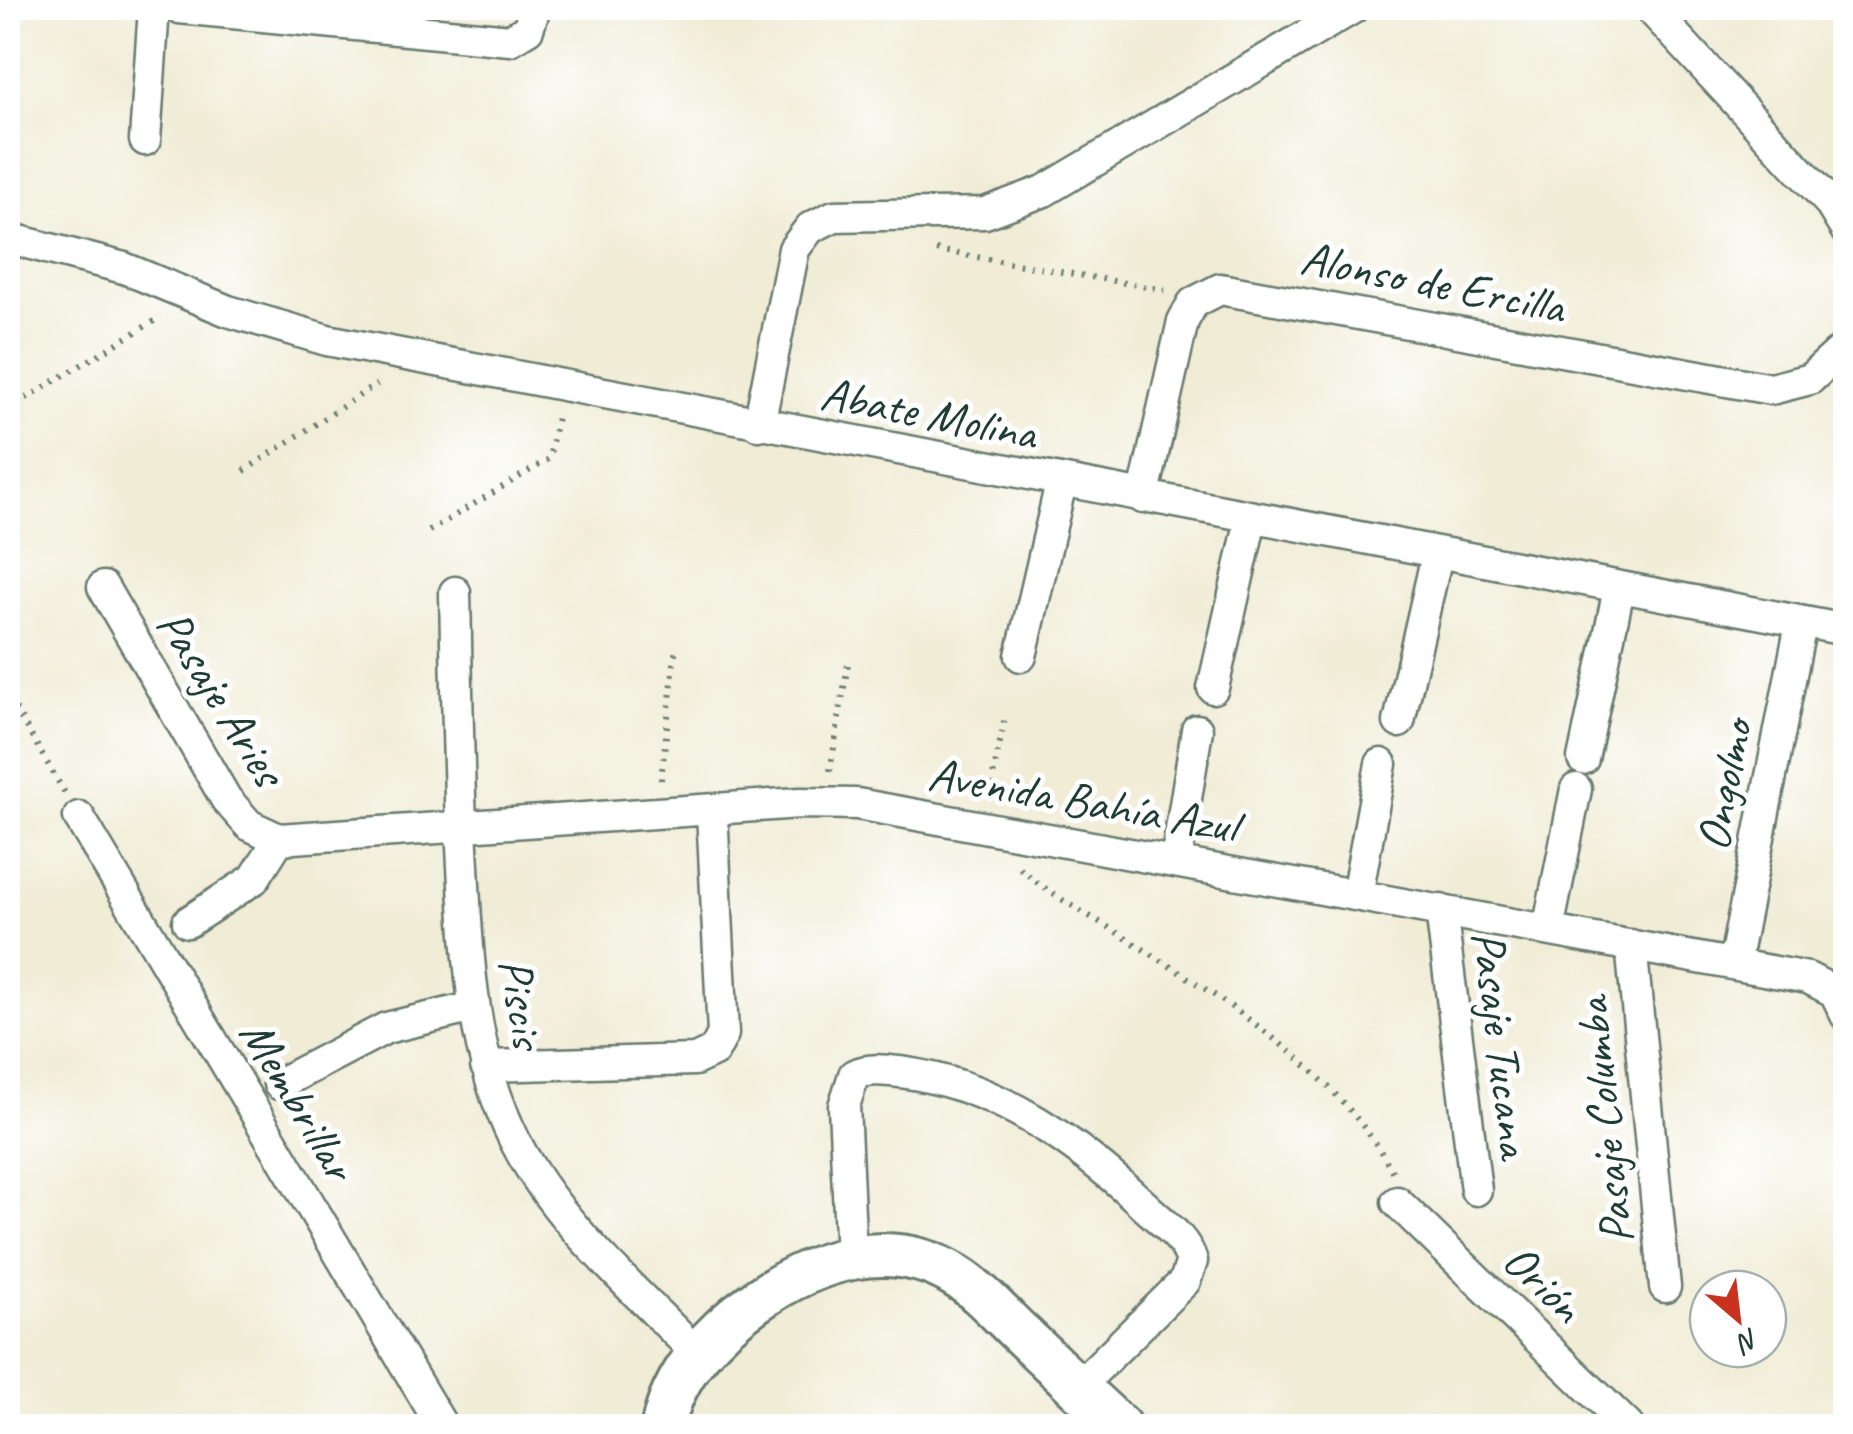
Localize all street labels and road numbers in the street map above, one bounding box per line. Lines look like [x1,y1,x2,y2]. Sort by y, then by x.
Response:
street label: Alonso de Ercilla [1296,227,1572,337]
street label: Abate Molina [816,363,1044,464]
street label: Pasaje Aries [144,598,301,801]
street label: Ongolmo [1682,710,1767,855]
street label: Avenida Bahía Azul [924,743,1249,858]
street label: Pasaje Tucana [1458,927,1546,1165]
street label: Piscis [485,954,559,1056]
street label: Pasaje Columba [1561,991,1647,1247]
street label: Membrillar [227,1008,371,1194]
street label: Orión [1491,1230,1597,1336]

